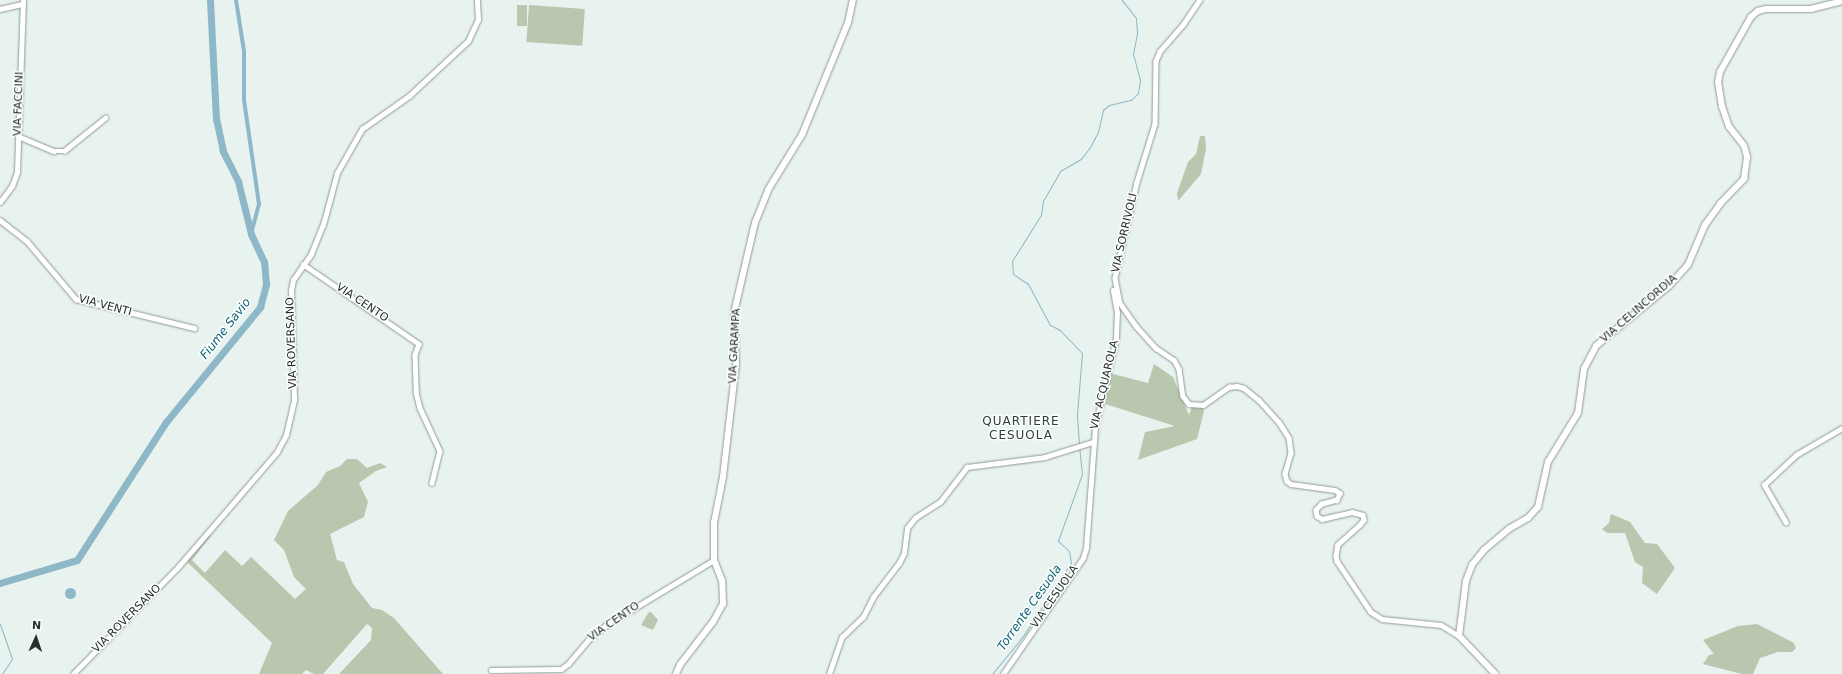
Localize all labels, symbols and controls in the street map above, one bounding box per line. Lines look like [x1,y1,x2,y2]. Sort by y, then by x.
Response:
street label: VIA FACCINI [11,72,27,136]
street label: VIA SORRIVOLI [1109,192,1141,274]
street label: VIA CELINCORDIA [1598,272,1680,346]
street label: VIA CENTO [333,281,391,325]
street label: VIA VENTI [77,293,133,319]
water label: Fiume Savio [198,296,254,362]
street label: VIA ROVERSANO [284,297,300,389]
street label: VIA GARAMPA [726,308,744,384]
street label: VIA ACQUAROLA [1088,339,1122,431]
district label: QUARTIERE CESUOLA [982,415,1060,443]
water label: Torrente Cesuola [995,562,1065,654]
street label: VIA CESUOLA [1028,563,1082,631]
street label: VIA ROVERSANO [90,582,164,656]
street label: VIA CENTO [586,599,642,645]
north arrow [16,618,56,658]
text: N [32,619,42,632]

